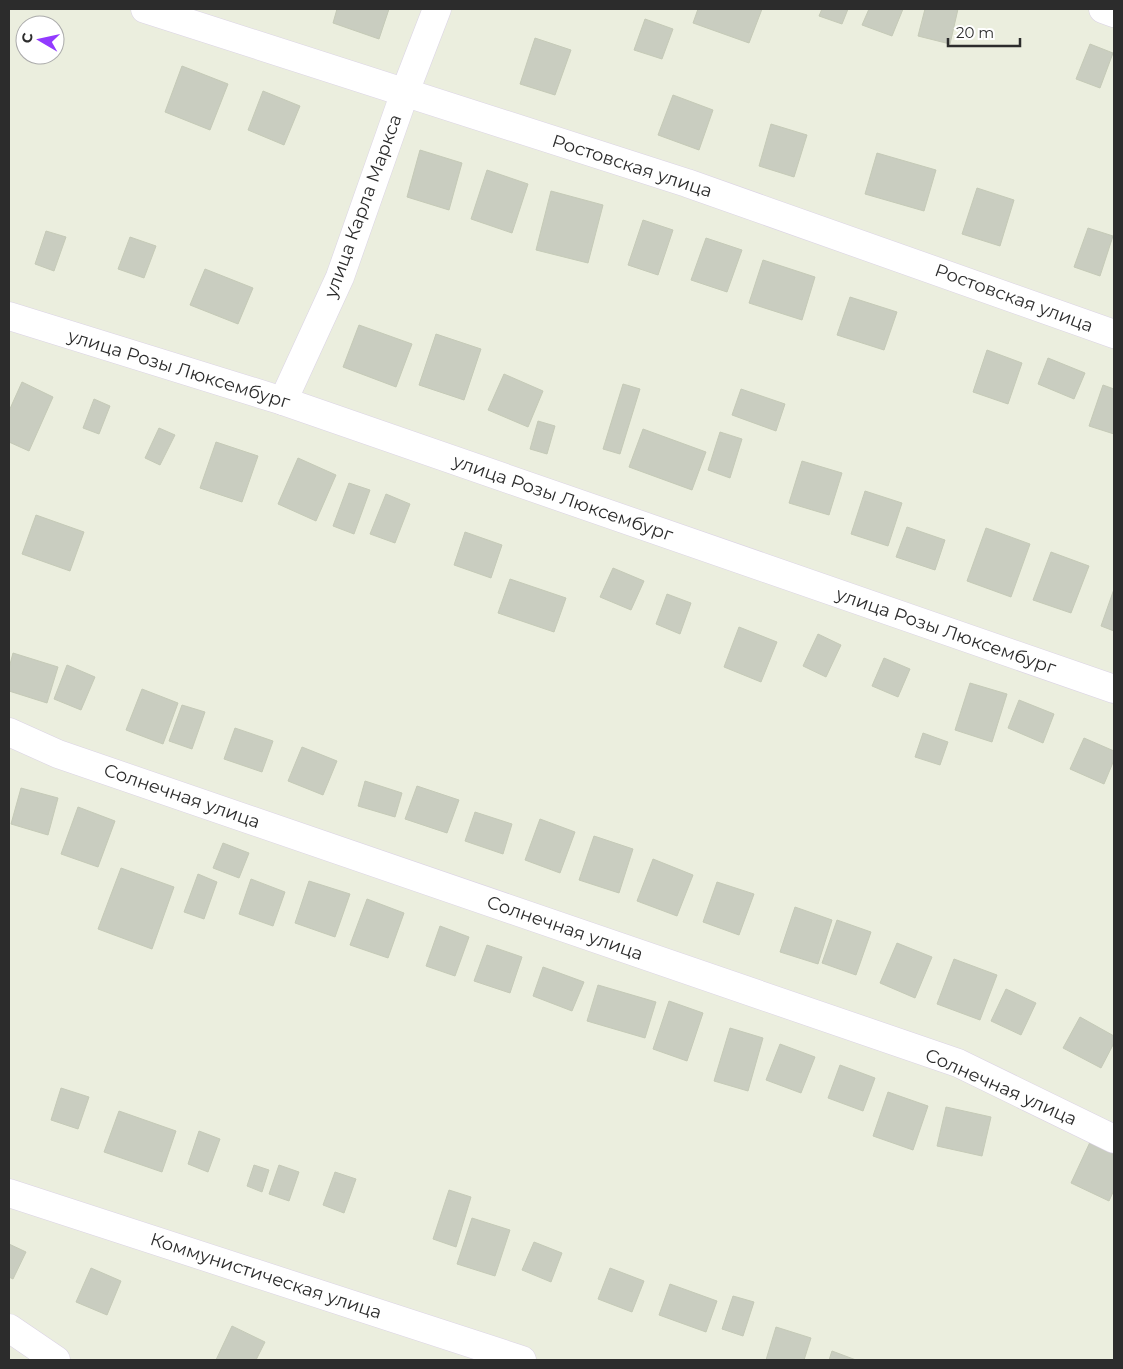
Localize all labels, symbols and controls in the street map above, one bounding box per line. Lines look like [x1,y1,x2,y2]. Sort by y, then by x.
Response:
north arrow [15,15,65,65]
scale bar [948,15,1020,47]
text: 20 m [956,23,994,42]
text: С [17,32,37,44]
street label: улица Карла Маркса [319,111,406,302]
street label: Ростовская улица [549,130,715,202]
street label: Ростовская улица [932,259,1096,337]
street label: улица Розы Люксембург [64,324,293,413]
street label: улица Розы Люксембург [449,450,676,546]
street label: улица Розы Люксембург [832,583,1059,679]
street label: Солнечная улица [101,759,263,833]
street label: Солнечная улица [484,891,646,965]
street label: Солнечная улица [922,1044,1080,1130]
street label: Коммунистическая улица [148,1228,384,1324]

